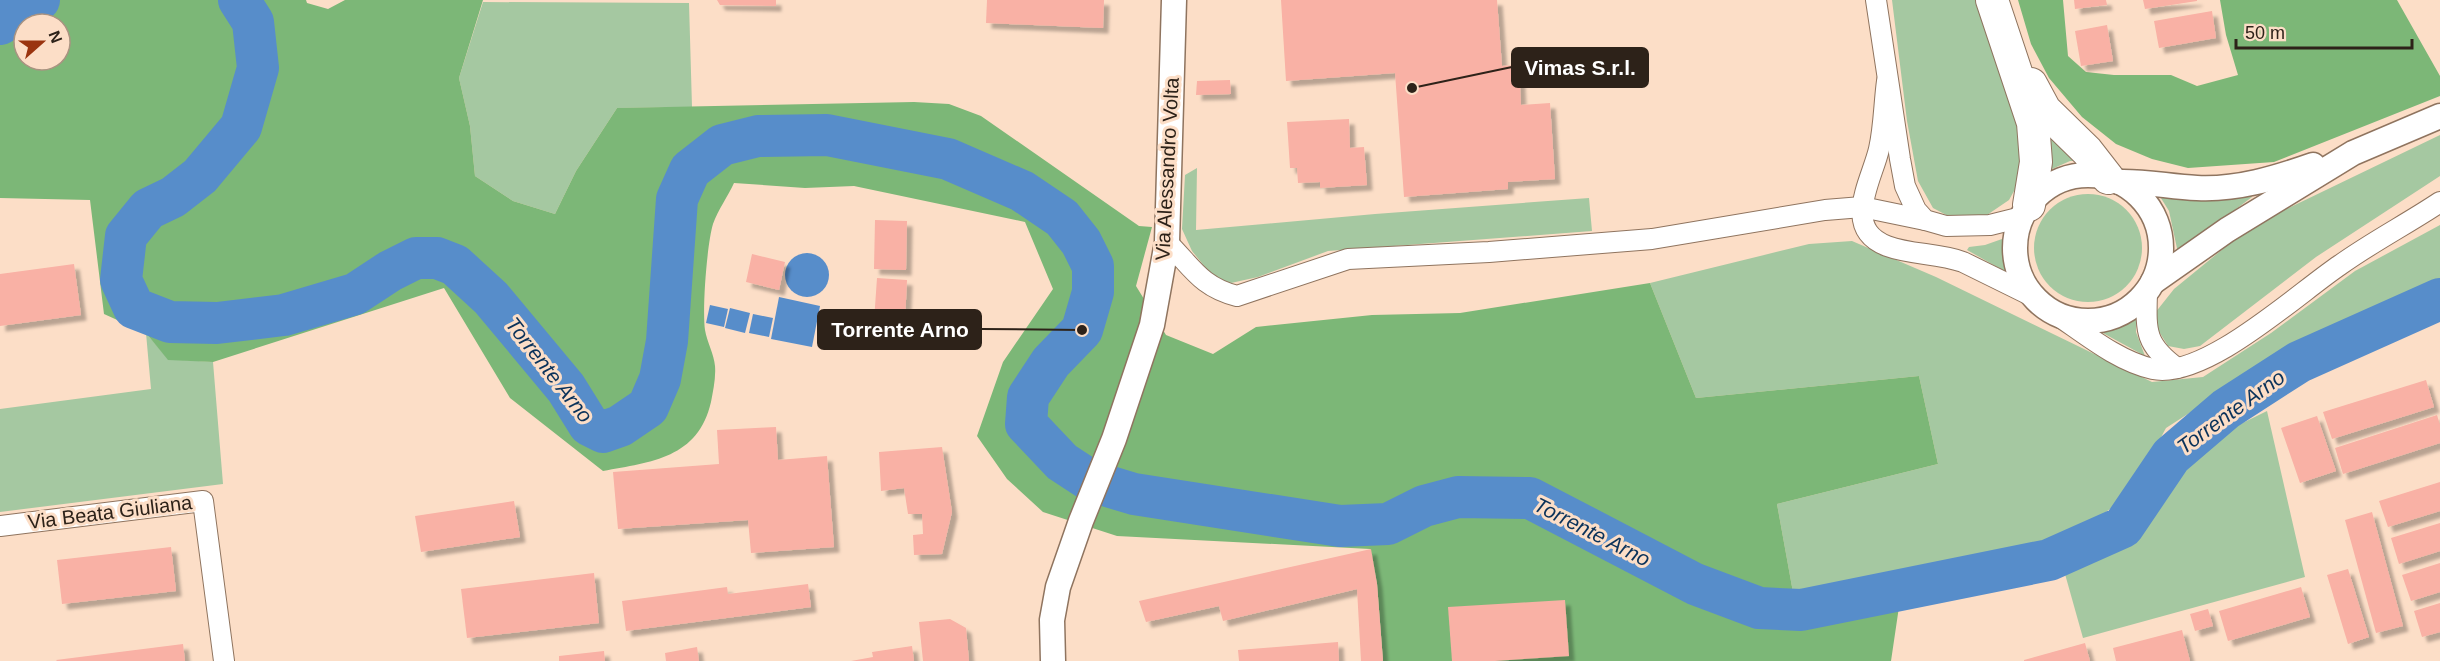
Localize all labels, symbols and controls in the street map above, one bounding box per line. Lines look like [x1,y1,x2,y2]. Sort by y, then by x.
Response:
north arrow [12,12,72,72]
scale bar [2236,12,2412,50]
text: 50 m [2245,23,2285,43]
text: N [46,28,66,45]
callout: Vimas S.r.l. [1512,48,1648,87]
text: Vimas S.r.l. [1524,56,1636,79]
street label: Via Alessandro Volta [1151,76,1183,261]
callout: Torrente Arno [818,310,981,349]
water label: Torrente Arno [501,313,598,427]
text: Torrente Arno [831,318,969,341]
water label: Torrente Arno [2173,365,2289,458]
street label: Via Beata Giuliana [27,491,194,533]
water label: Torrente Arno [1530,493,1654,571]

